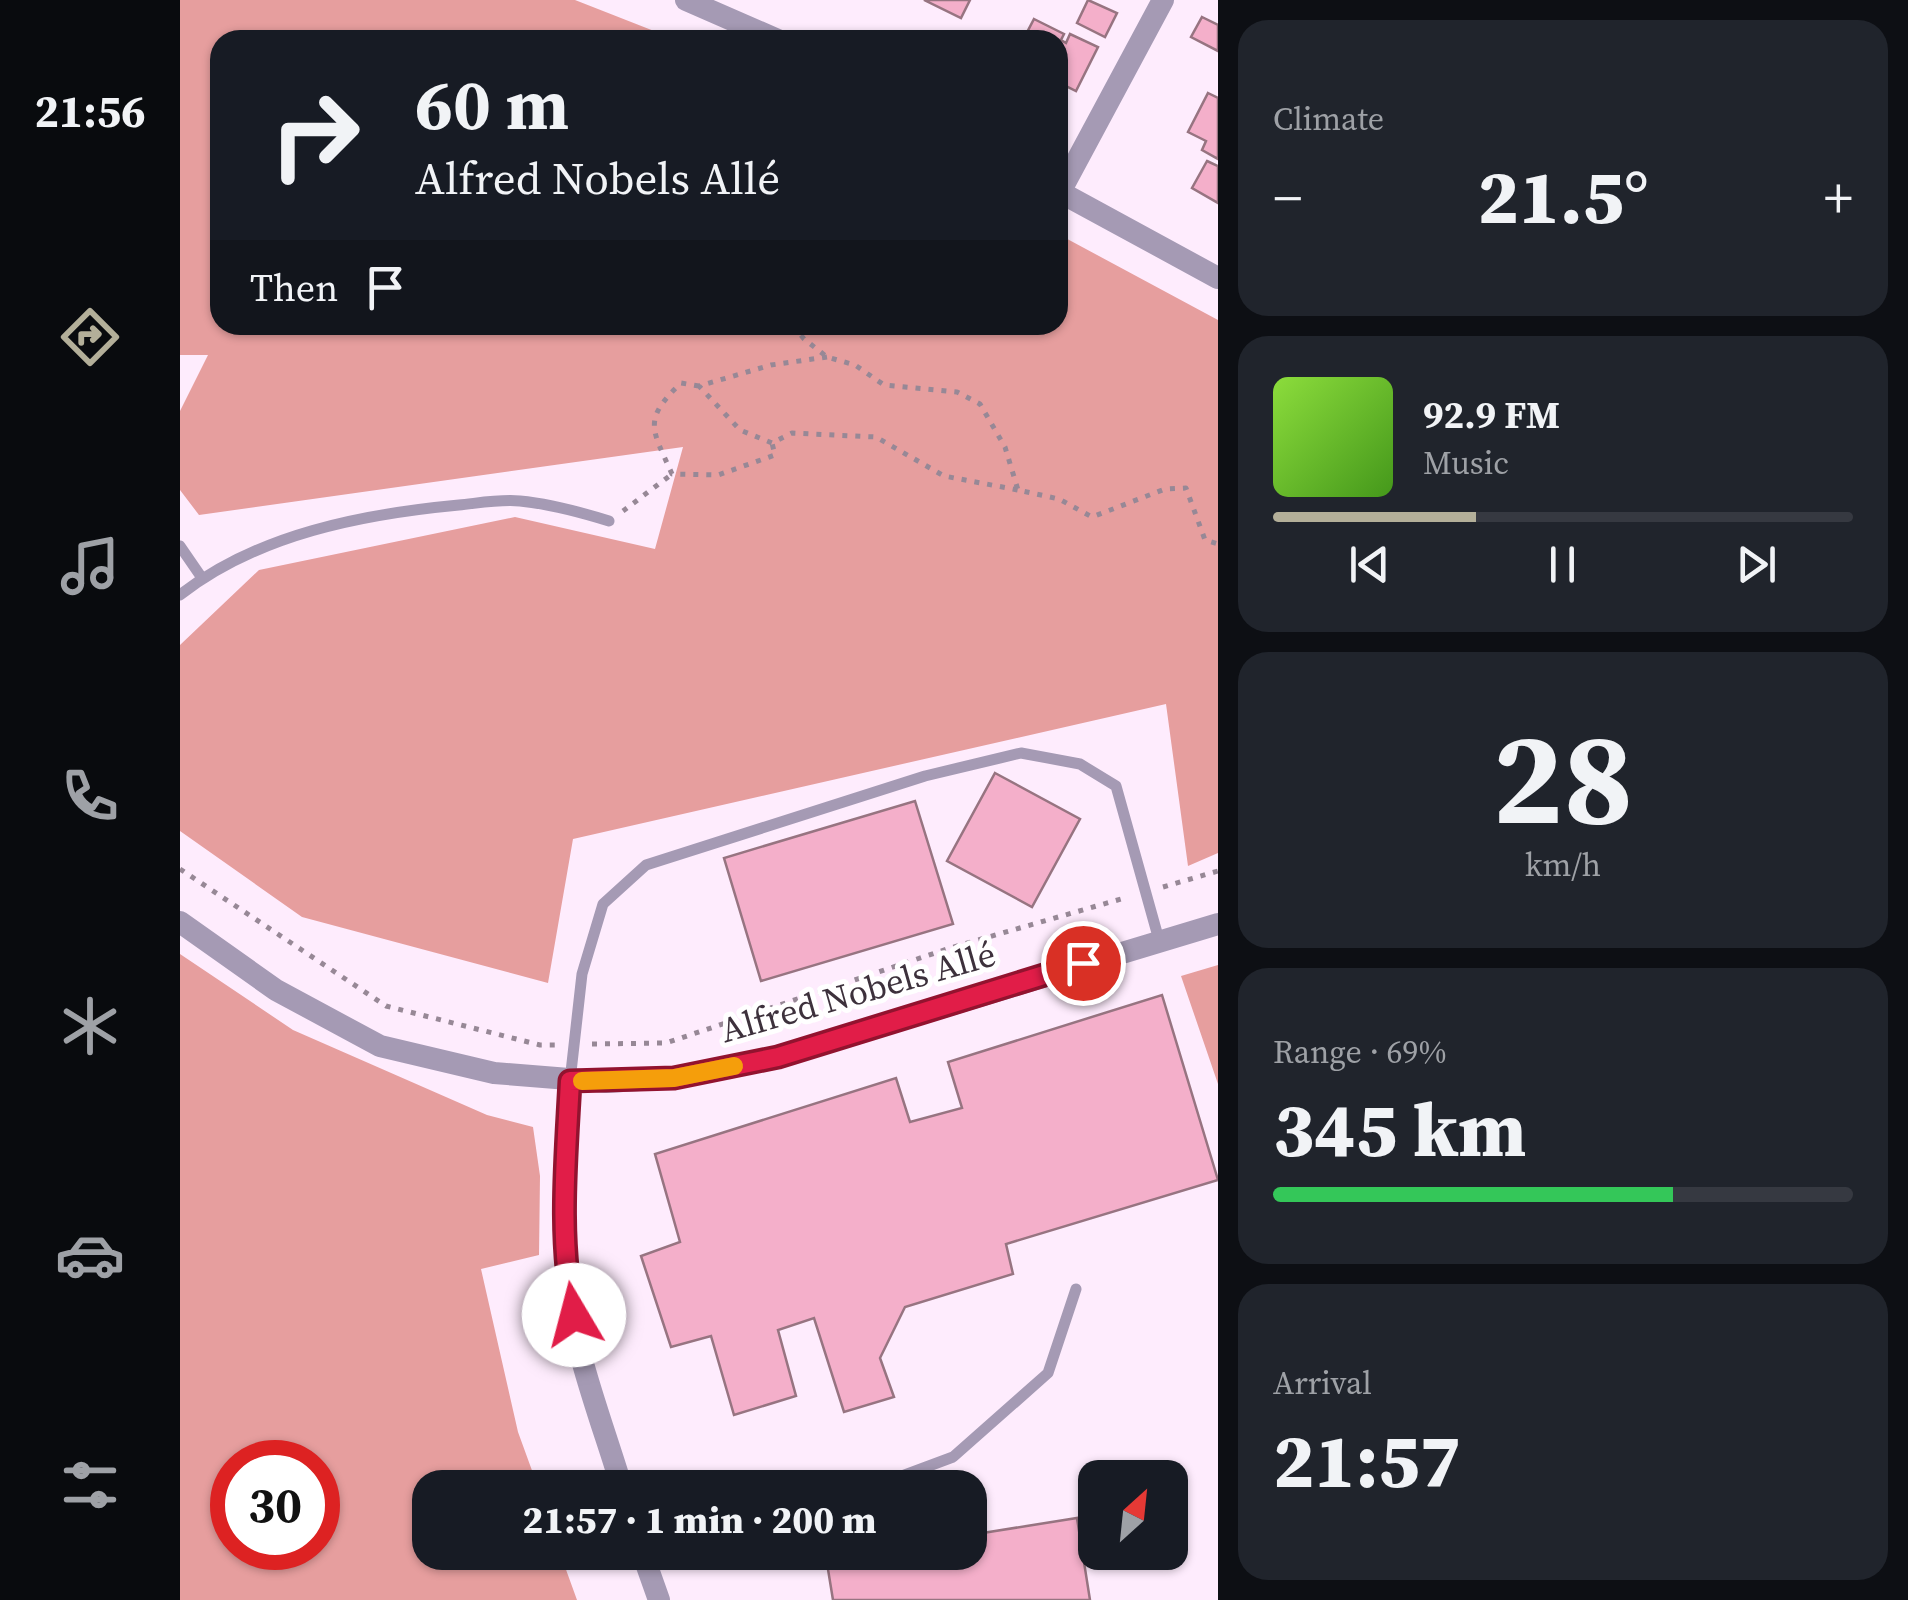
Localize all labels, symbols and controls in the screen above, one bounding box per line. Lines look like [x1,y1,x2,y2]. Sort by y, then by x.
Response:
text: 60 m [415,56,569,152]
icon: right [250,70,380,200]
text: 21:56 [34,80,146,142]
text: Climate [1273,97,1384,141]
text: 21.5° [1477,145,1649,248]
text: Alfred Nobels Allé [415,147,780,209]
text: − [1273,160,1302,235]
text: + [1824,160,1853,235]
icon: arrive [358,260,413,315]
text: Then [250,262,338,314]
icon: directions [55,302,125,372]
text: 92.9 FM [1423,389,1560,441]
text: Music [1423,441,1509,485]
icon: music [55,531,125,601]
icon: previous [1342,537,1397,592]
icon: pause [1535,537,1590,592]
icon: next [1729,537,1784,592]
text: 28 [1493,688,1633,867]
icon: phone [55,761,125,831]
text: km/h [1525,843,1601,887]
pin [1041,921,1126,1006]
street label: Alfred Nobels Allé [715,930,1001,1054]
icon: arrive [1056,936,1111,991]
icon: climate [55,991,125,1061]
text: Range · 69% [1273,1030,1447,1074]
text: 345 km [1273,1078,1527,1181]
icon: car [55,1220,125,1290]
position arrow [522,1263,626,1367]
text: Arrival [1273,1361,1372,1405]
text: 21:57 [1273,1409,1461,1512]
speed limit sign: 30 [210,1440,340,1570]
icon: filters [55,1450,125,1520]
north arrow [1078,1460,1188,1570]
map controls [1078,1460,1188,1570]
text: 21:57 · 1 min · 200 m [522,1494,877,1546]

